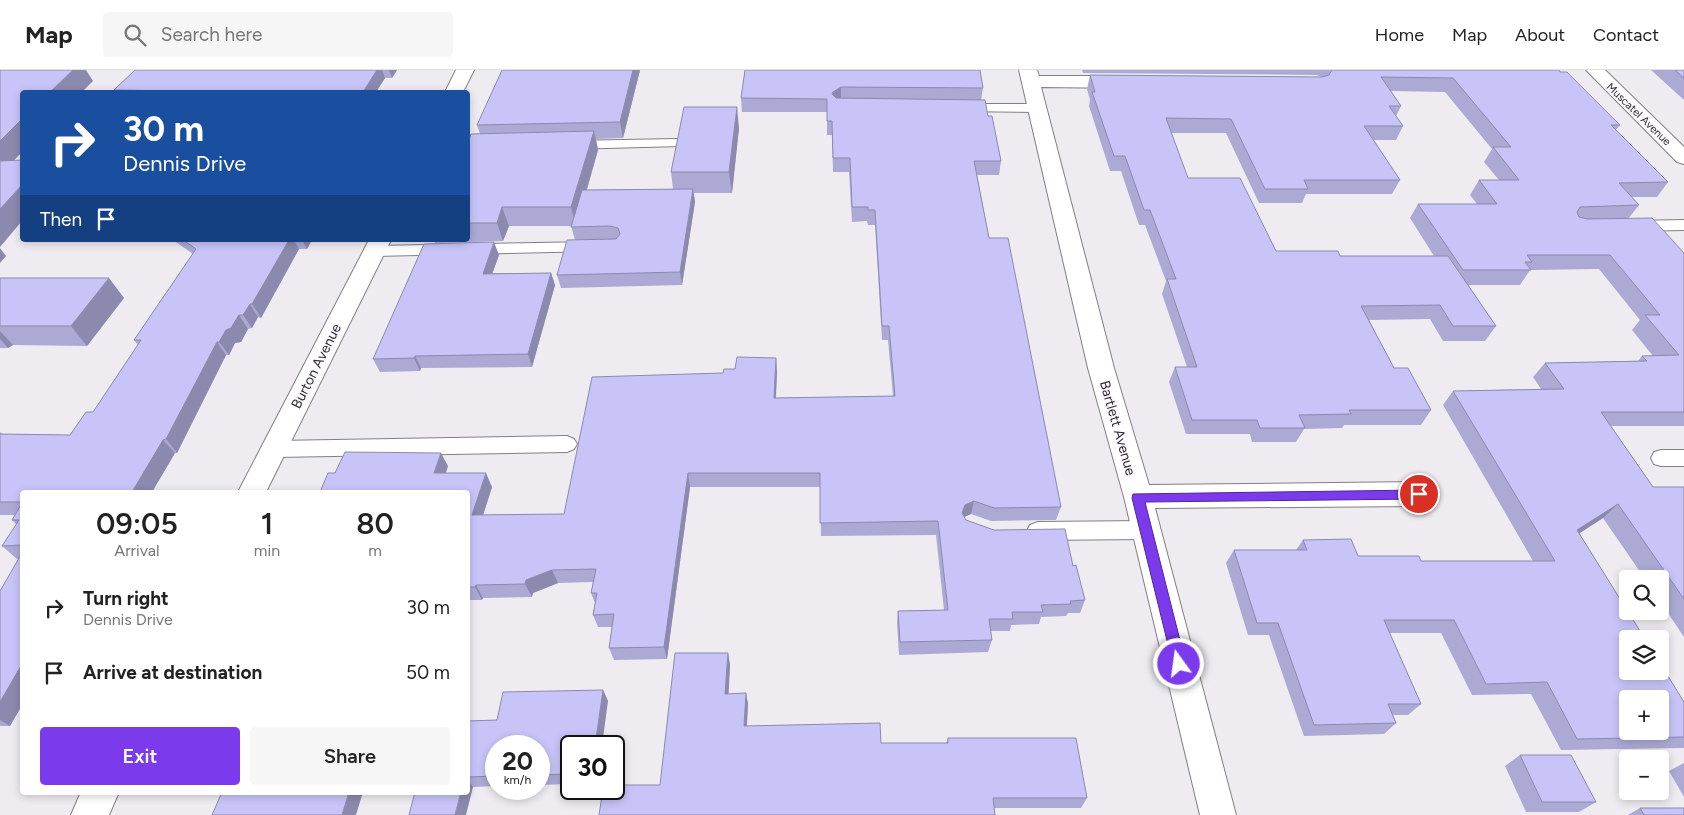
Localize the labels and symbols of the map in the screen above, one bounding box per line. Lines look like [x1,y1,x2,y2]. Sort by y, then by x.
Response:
street label: Muscatel Avenue [1604,80,1674,148]
street label: Burton Avenue [288,321,345,412]
street label: Bartlett Avenue [1096,379,1139,478]
pin [1398,473,1440,515]
position arrow [1152,637,1204,689]
speed limit sign: 30 [560,735,625,800]

